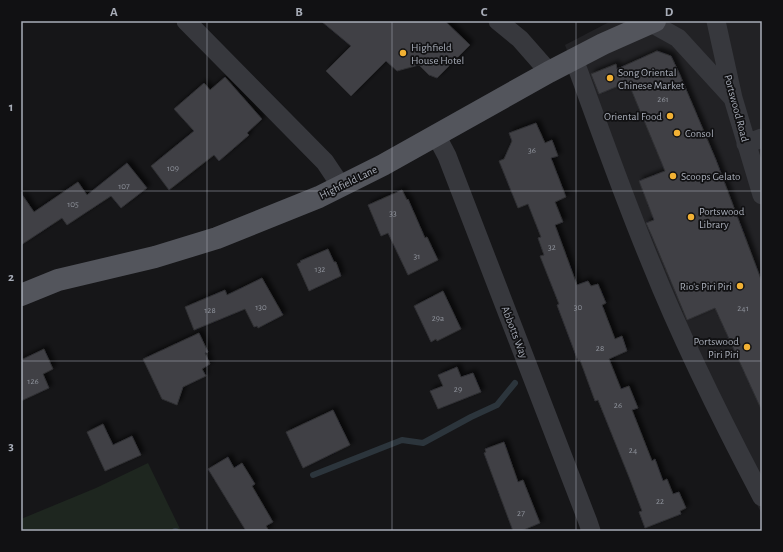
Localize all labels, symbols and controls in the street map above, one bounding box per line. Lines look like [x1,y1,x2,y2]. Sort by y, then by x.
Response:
text: A [110,6,118,19]
text: B [295,6,303,19]
text: C [481,6,488,19]
text: D [665,6,674,19]
place label: Highfield House Hotel [411,42,464,66]
marker: Highfield House Hotel [398,48,408,58]
place label: Song Oriental Chinese Market [618,67,685,91]
marker: Song Oriental Chinese Market [605,73,615,83]
street label: Portswood Road [722,73,751,143]
house number: 261 [657,95,669,104]
text: 1 [9,101,13,114]
place label: Oriental Food [604,111,662,122]
marker: Oriental Food [665,111,675,121]
marker: Consol [672,128,682,138]
place label: Consol [685,128,714,139]
house number: 36 [528,146,536,155]
house number: 109 [167,164,179,173]
street label: Highfield Lane [318,164,379,201]
marker: Scoops Gelato [668,171,678,181]
place label: Scoops Gelato [681,171,741,182]
house number: 107 [118,182,130,191]
house number: 105 [67,200,79,209]
place label: Portswood Library [699,206,745,230]
house number: 33 [389,209,397,218]
marker: Portswood Library [686,212,696,222]
house number: 32 [548,243,556,252]
house number: 31 [414,252,420,261]
house number: 132 [315,265,325,274]
text: 2 [8,271,14,284]
place label: Rio's Piri Piri [680,281,732,292]
marker: Rio's Piri Piri [735,281,745,291]
house number: 130 [255,303,267,312]
house number: 30 [574,303,582,312]
house number: 241 [737,304,749,313]
street label: Abbotts Way [500,305,530,360]
house number: 128 [204,306,216,315]
house number: 29a [432,314,444,323]
place label: Portswood Piri Piri [694,336,739,360]
marker: Portswood Piri Piri [742,342,752,352]
house number: 28 [596,344,604,353]
house number: 126 [27,377,39,386]
house number: 29 [454,385,462,394]
house number: 26 [614,401,622,410]
text: 3 [8,440,14,453]
house number: 24 [629,446,638,455]
house number: 22 [656,497,664,506]
house number: 27 [517,509,525,518]

